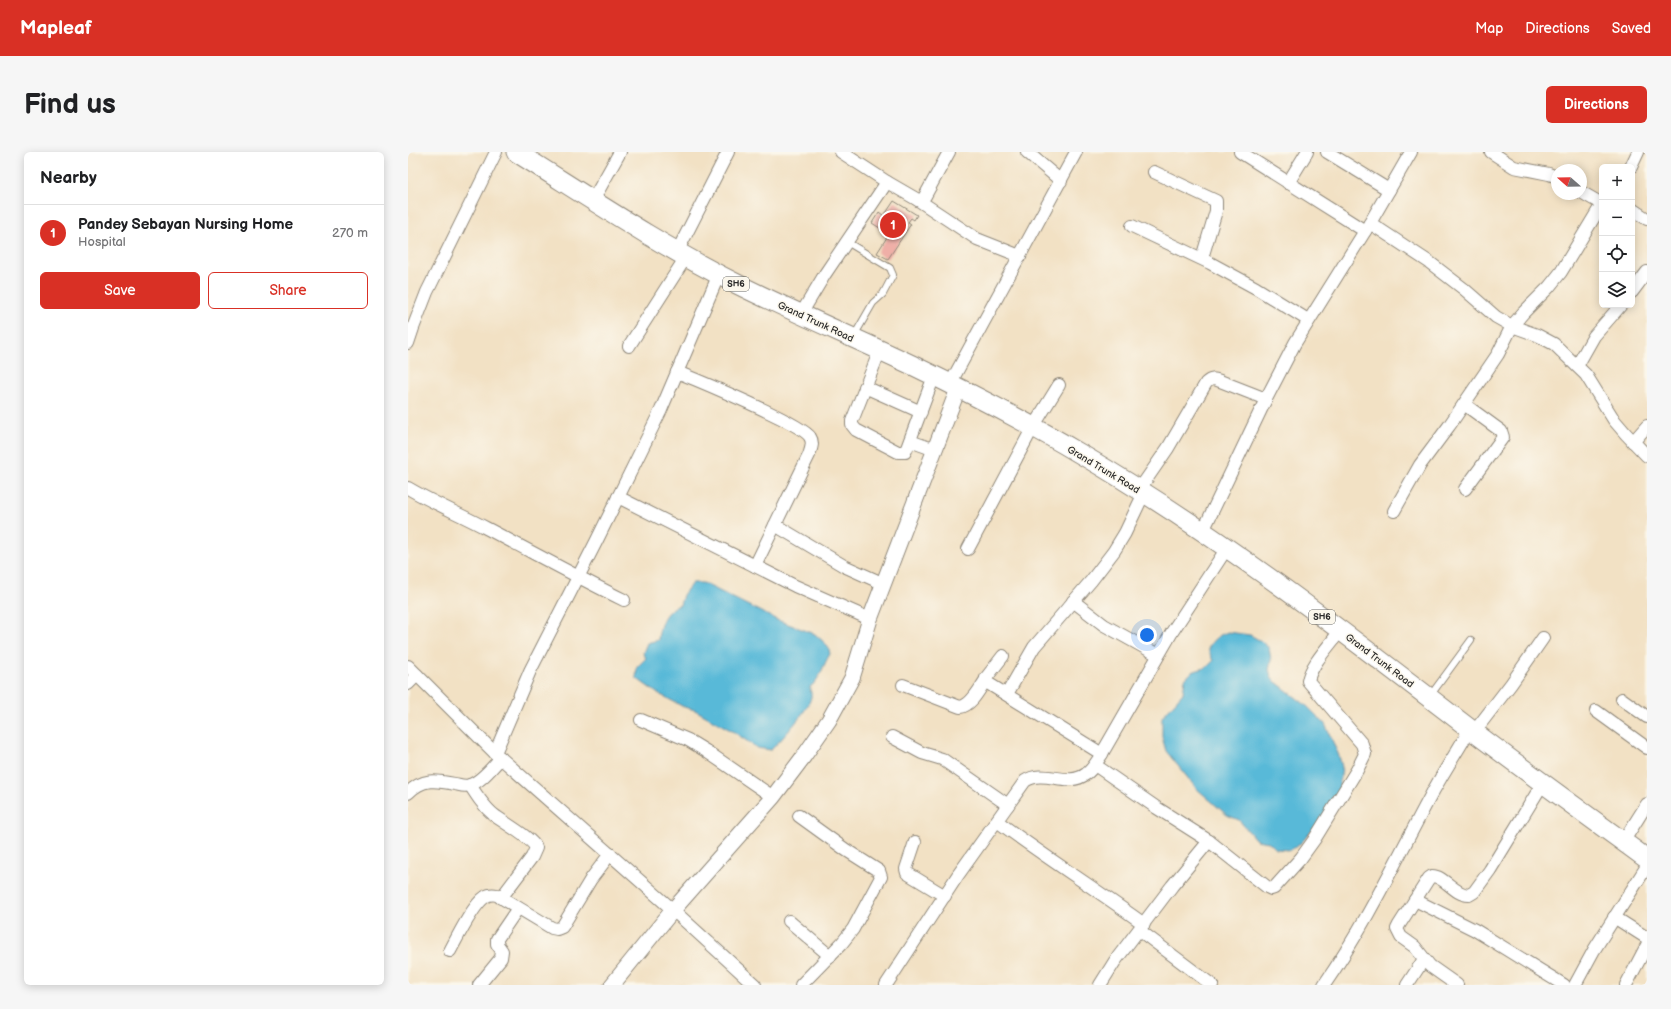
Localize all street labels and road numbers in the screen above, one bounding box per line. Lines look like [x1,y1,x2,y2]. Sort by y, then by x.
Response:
road number: SH6 [723,277,749,291]
street label: Grand Trunk Road [776,299,856,345]
street label: Grand Trunk Road [1065,443,1142,496]
road number: SH6 [1309,610,1335,624]
street label: Grand Trunk Road [1343,631,1416,691]

